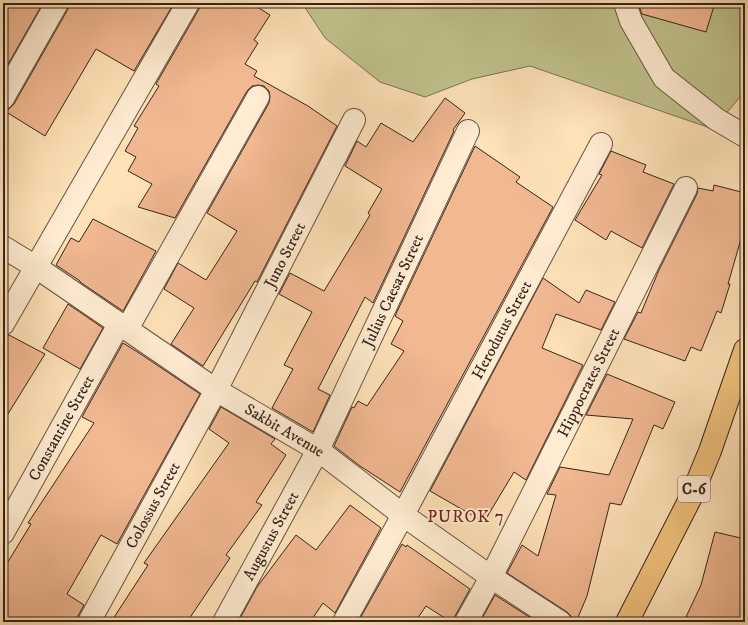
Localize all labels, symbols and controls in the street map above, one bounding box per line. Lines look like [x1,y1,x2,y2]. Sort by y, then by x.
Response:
street label: Juno Street [259,219,310,293]
street label: Julius Caesar Street [357,231,428,352]
street label: Herodutus Street [467,277,536,383]
street label: Hippocrates Street [553,325,624,440]
street label: Constantine Street [24,372,99,484]
street label: Sakbit Avenue [241,399,329,462]
street label: Colossus Street [121,458,185,552]
road number: C-6 [678,476,710,502]
street label: Augustus Street [239,488,303,584]
district label: PUROK 7 [427,506,505,528]

